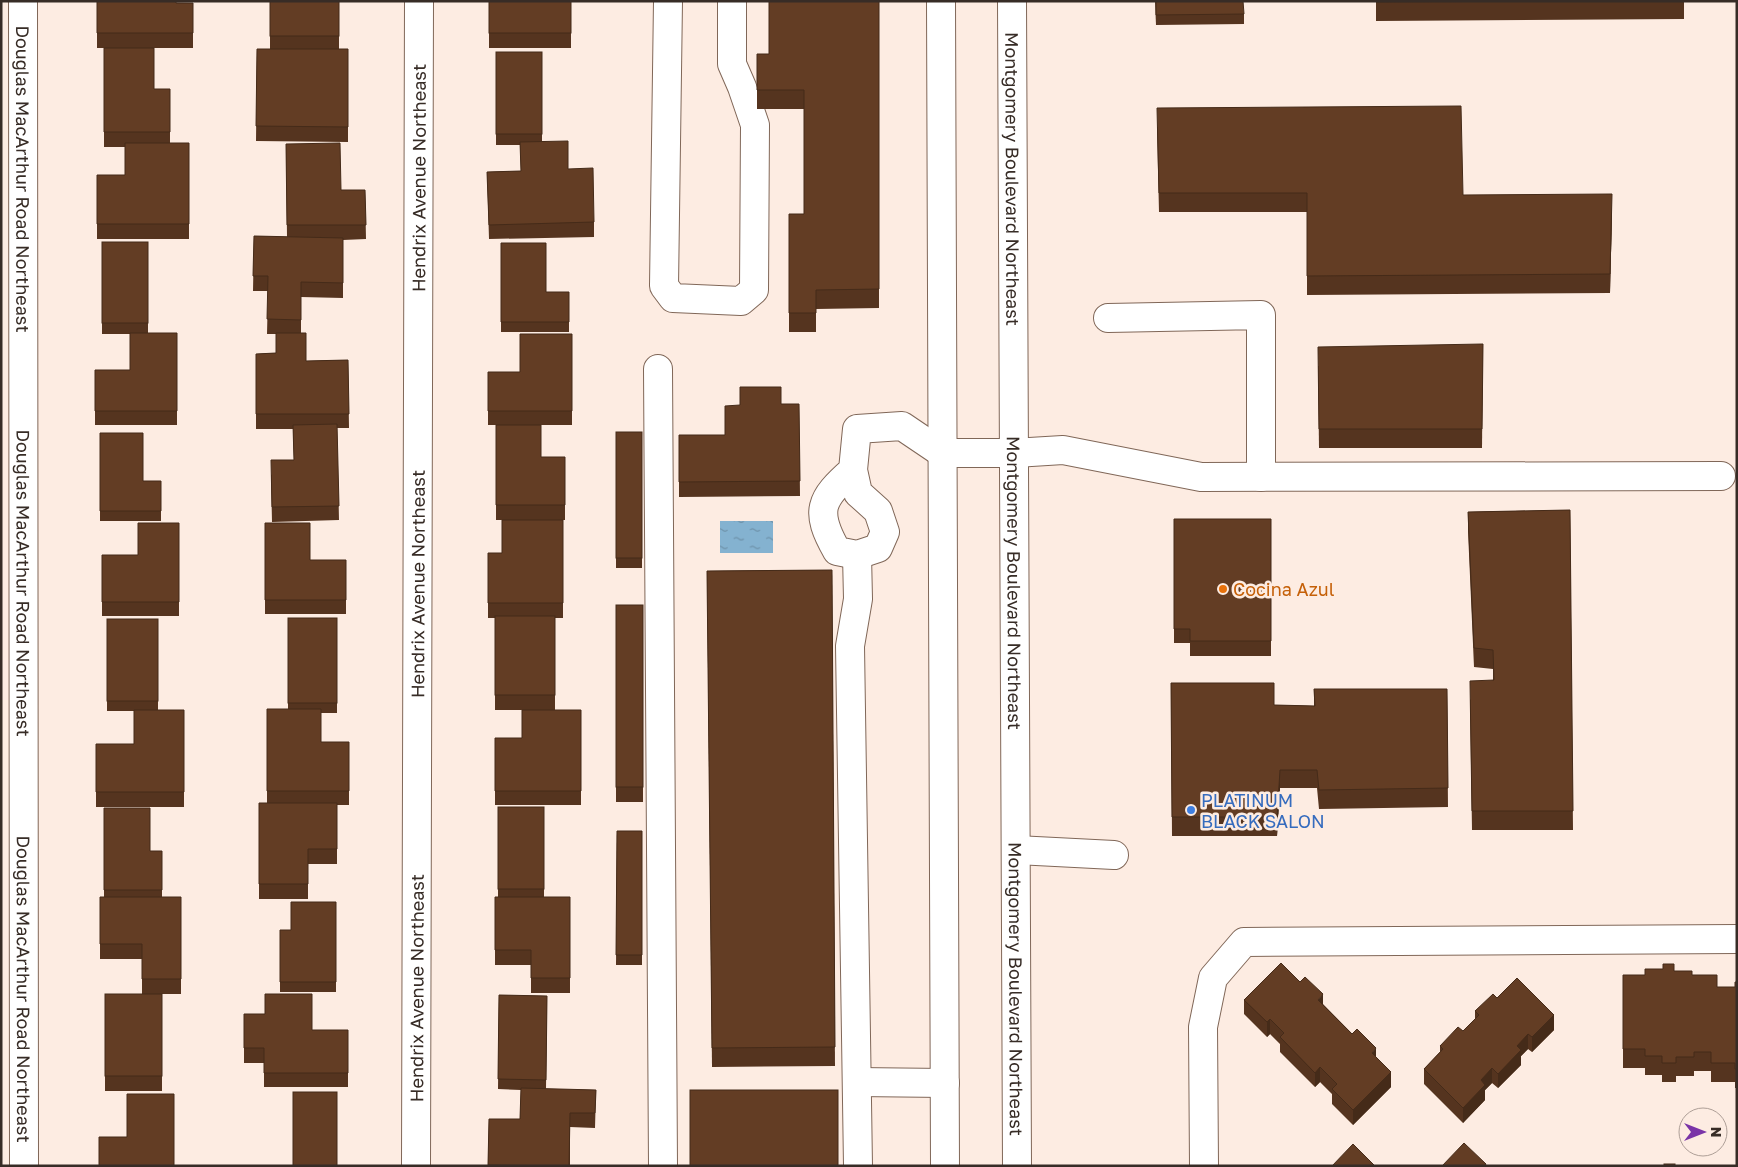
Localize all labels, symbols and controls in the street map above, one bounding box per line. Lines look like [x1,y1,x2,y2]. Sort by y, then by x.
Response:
street label: Douglas MacArthur Road Northeast [12,25,34,333]
street label: Montgomery Boulevard Northeast [1001,32,1024,326]
street label: Hendrix Avenue Northeast [407,64,430,292]
street label: Douglas MacArthur Road Northeast [12,429,35,737]
street label: Montgomery Boulevard Northeast [1003,436,1026,730]
street label: Hendrix Avenue Northeast [406,470,429,698]
place label: Cocina Azul [1233,578,1335,600]
marker: Cocina Azul [1217,583,1229,595]
place label: PLATINUM BLACK SALON [1201,789,1325,832]
marker: PLATINUM BLACK SALON [1185,804,1197,816]
street label: Douglas MacArthur Road Northeast [13,835,35,1143]
street label: Montgomery Boulevard Northeast [1005,842,1028,1136]
street label: Hendrix Avenue Northeast [405,874,428,1102]
north arrow [1678,1107,1728,1157]
text: N [1708,1127,1725,1137]

